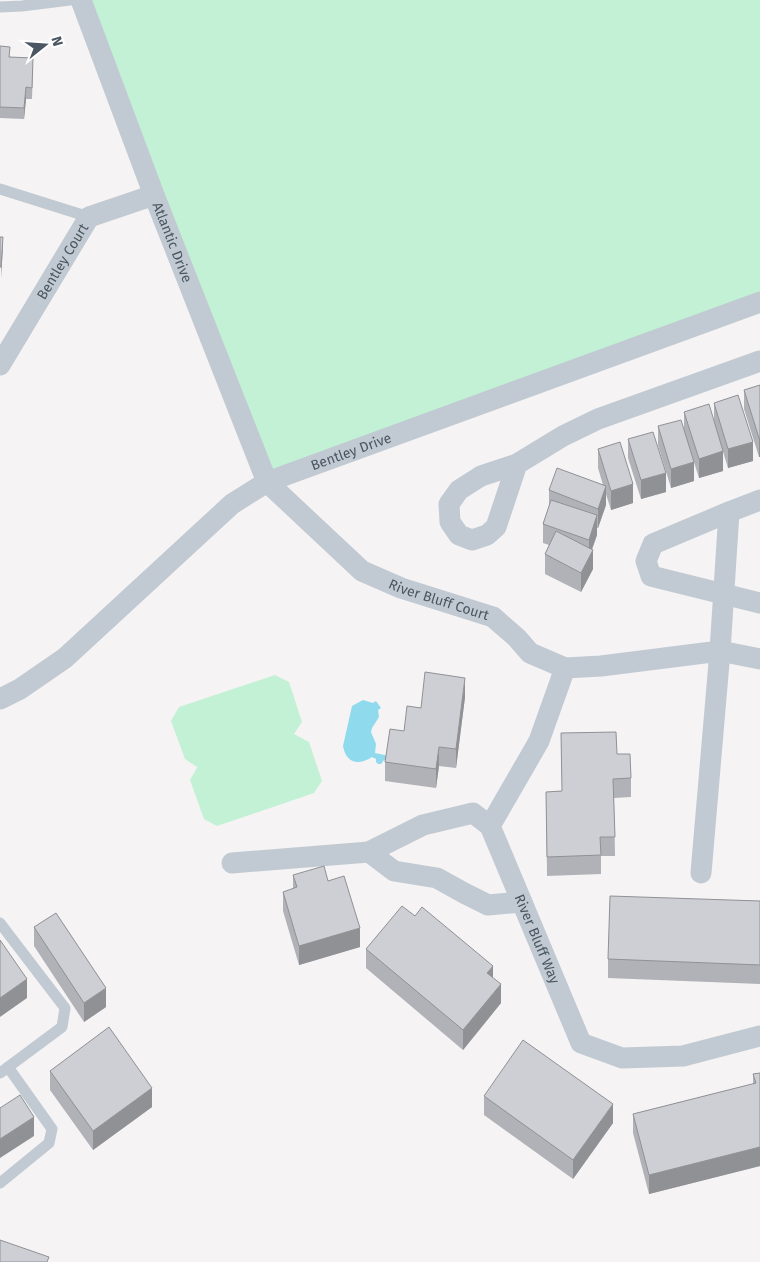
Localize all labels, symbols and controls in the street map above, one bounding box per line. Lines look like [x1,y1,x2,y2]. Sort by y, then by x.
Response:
north arrow [20,20,70,70]
text: N [47,34,66,48]
street label: Atlantic Drive [149,200,196,285]
street label: Bentley Court [33,220,93,303]
street label: Bentley Drive [309,429,394,474]
street label: River Bluff Court [386,576,492,624]
street label: River Bluff Way [511,892,563,986]

